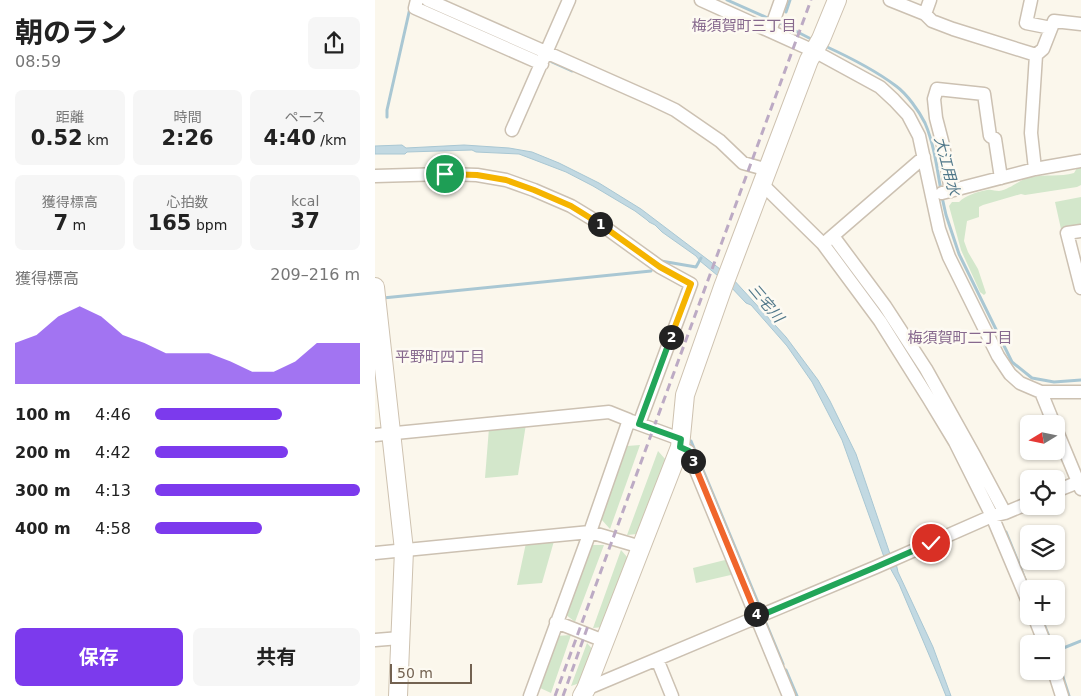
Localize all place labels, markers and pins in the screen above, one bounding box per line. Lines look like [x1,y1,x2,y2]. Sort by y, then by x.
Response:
pin [424,153,466,195]
pin: 1 [587,212,613,236]
pin: 2 [659,324,683,350]
pin: 3 [681,448,705,474]
pin [910,522,952,564]
pin: 4 [743,602,769,626]

